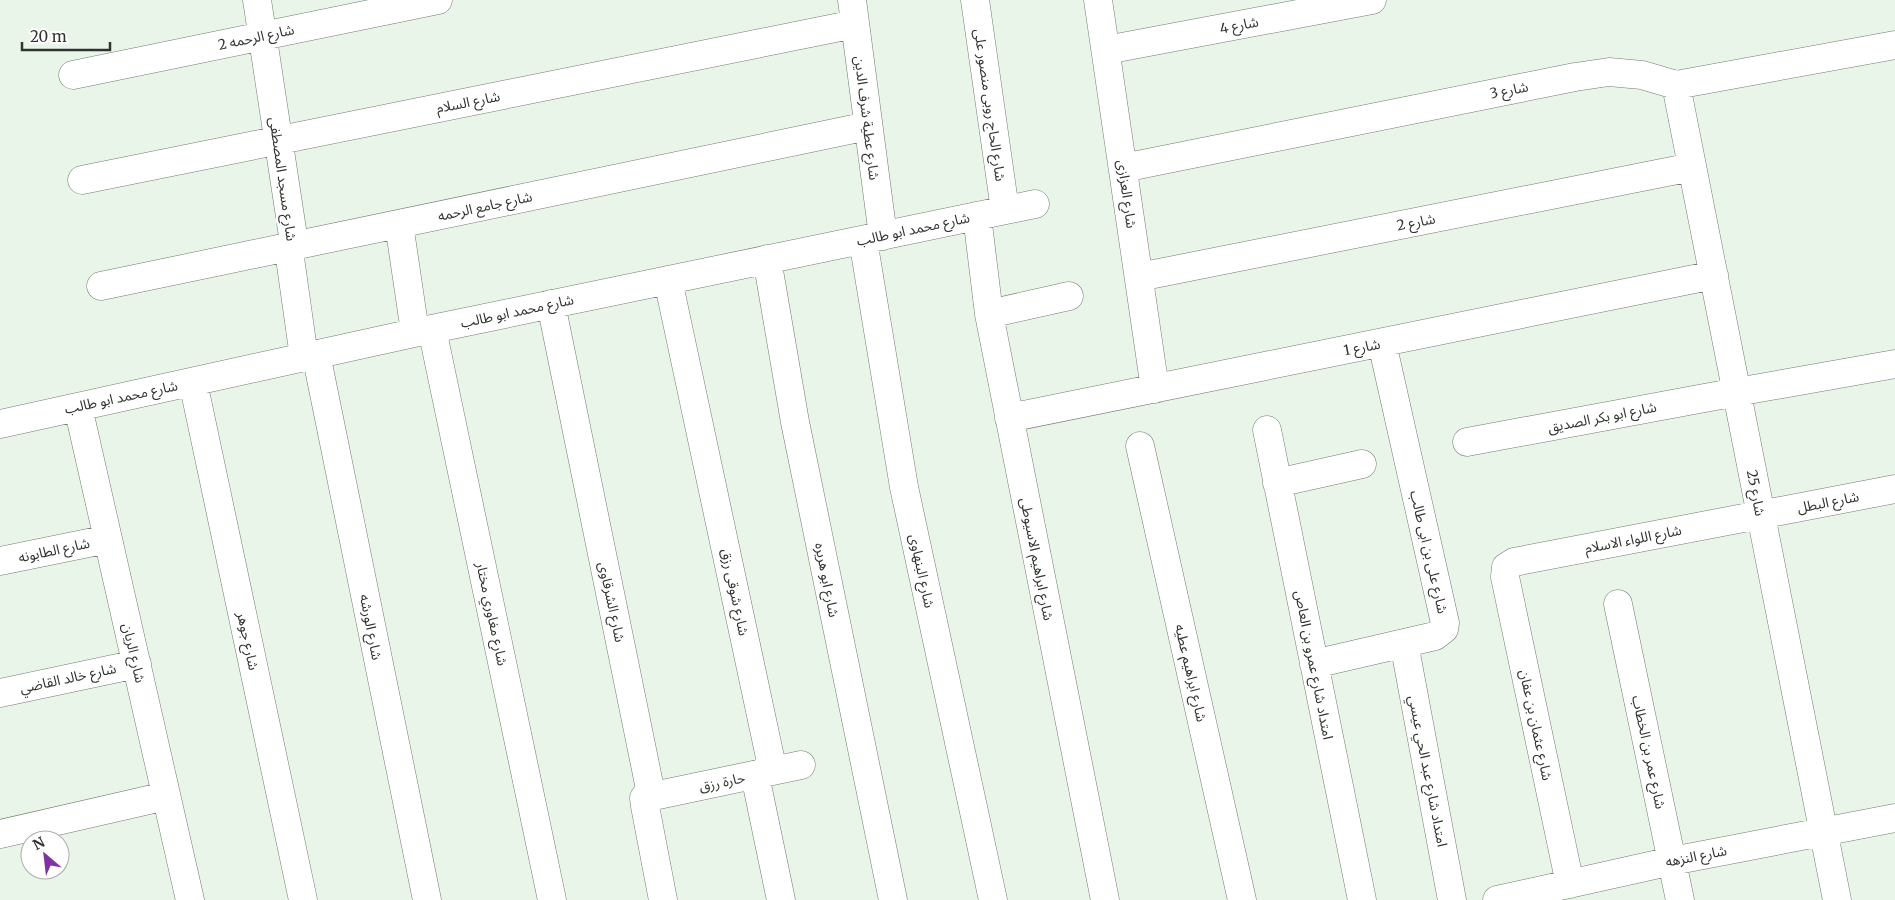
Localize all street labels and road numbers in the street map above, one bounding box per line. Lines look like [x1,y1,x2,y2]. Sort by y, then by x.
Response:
street label: شارع 4 [1218,12,1260,40]
street label: شارع الرحمه 2 [216,20,296,56]
street label: شارع الحاج روبى منصور على [968,28,1010,183]
street label: شارع عطية شرف الدين [848,55,884,181]
street label: شارع 3 [1488,77,1530,104]
street label: شارع السلام [435,87,502,119]
street label: شارع مسجد المصطفى [263,116,301,242]
street label: شارع العزازى [1111,158,1141,230]
street label: شارع جامع الرحمه [436,187,534,227]
street label: شارع محمد ابو طالب [855,208,972,252]
street label: شارع 2 [1395,209,1437,237]
street label: شارع محمد ابو طالب [459,290,576,334]
street label: شارع 1 [1342,335,1382,361]
street label: شارع محمد ابو طالب [63,376,180,420]
street label: شارع ابو بكر الصديق [1546,398,1658,438]
street label: شارع 25 [1741,468,1769,518]
street label: شارع البطل [1796,487,1861,519]
street label: شارع على بن ابى طالب [1404,489,1452,616]
street label: شارع ابراهيم الاسيوطى [1014,496,1058,622]
street label: شارع اللواء الاسلام [1583,521,1683,559]
street label: شارع البنهاوى [903,532,939,610]
street label: شارع الطابونه [17,534,92,568]
street label: شارع ابو هريره [809,541,843,619]
street label: شارع شوقى رزق [715,547,753,638]
street label: شارع مغاوري مختار [470,560,512,668]
street label: شارع الشرقاوى [593,560,629,644]
street label: امتداد شارع عمرو بن العاص [1289,589,1337,741]
street label: شارع الورشه [354,593,386,662]
street label: شارع جوهر [231,609,263,672]
street label: شارع الريان [116,621,150,685]
street label: شارع ابراهيم عطيه [1169,622,1211,724]
street label: شارع خالد القاضي [18,659,118,699]
street label: شارع عثمان بن عفان [1514,668,1557,783]
street label: امتداد شارع عبد الحي عيسي [1402,694,1452,849]
street label: شارع عمر بن الخطاب [1626,694,1670,811]
street label: حارة رزق [697,768,747,796]
street label: شارع النزهه [1664,841,1729,873]

